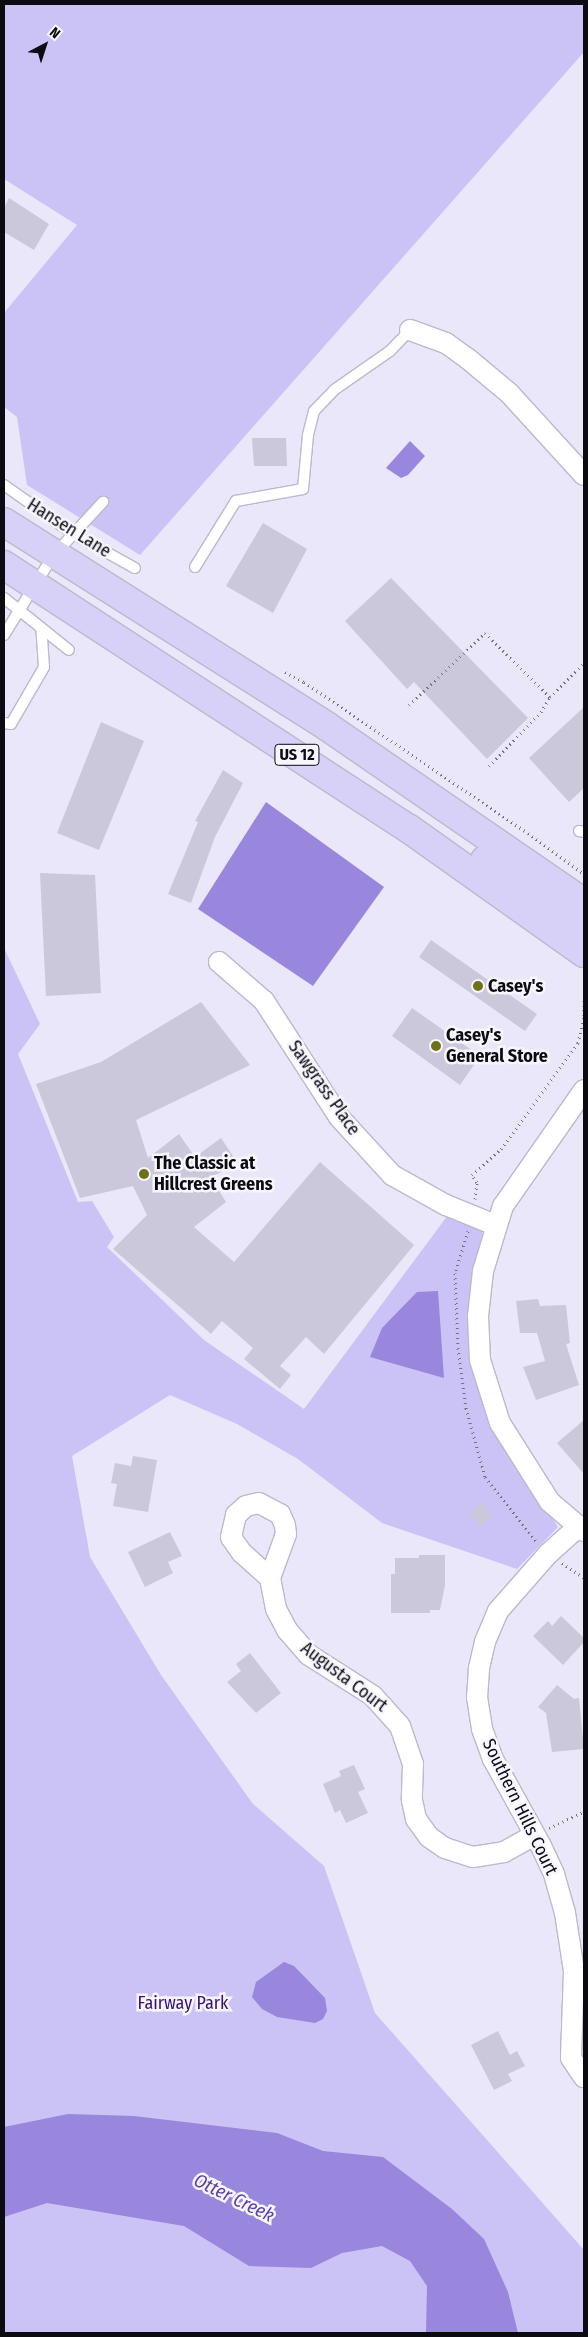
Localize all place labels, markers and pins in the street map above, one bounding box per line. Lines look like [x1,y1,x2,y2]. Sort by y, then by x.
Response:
place label: Casey's [488,975,543,997]
marker: Casey's [472,980,484,992]
place label: Casey's General Store [446,1025,548,1068]
marker: Casey's General Store [430,1040,442,1052]
place label: The Classic at Hillcrest Greens [154,1153,273,1196]
marker: The Classic at Hillcrest Greens [138,1168,150,1180]

